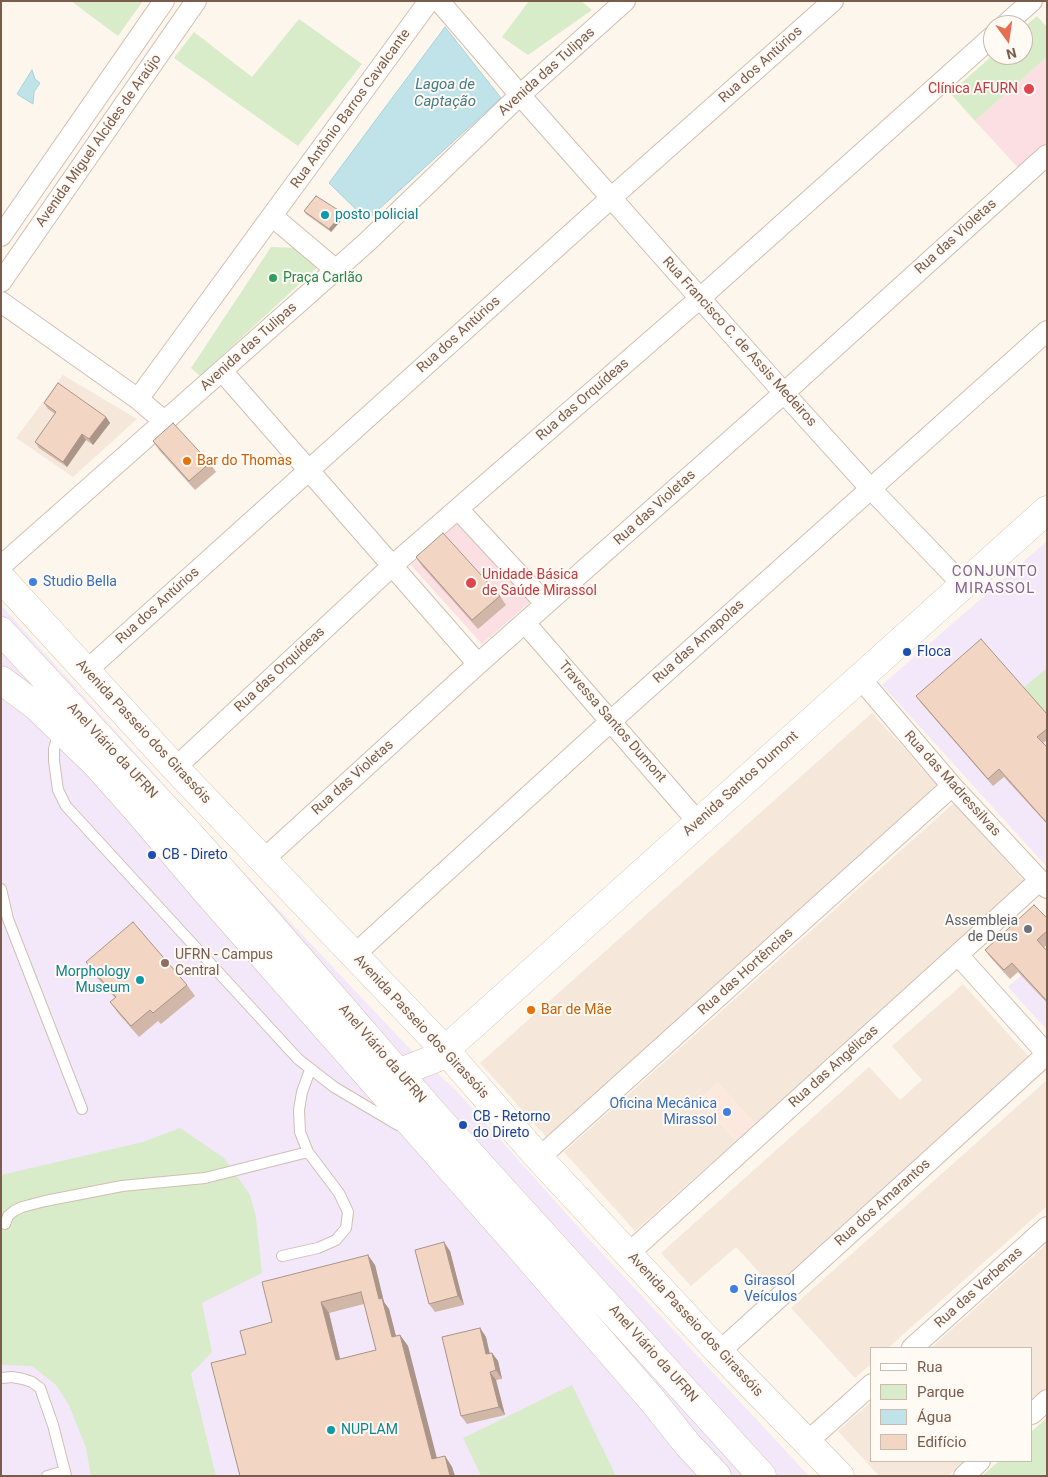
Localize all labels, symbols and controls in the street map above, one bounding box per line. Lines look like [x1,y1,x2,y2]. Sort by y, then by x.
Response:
north arrow [983,15,1033,65]
street label: Rua dos Antúrios [716,23,806,107]
street label: Avenida das Tulipas [495,24,599,120]
street label: Rua Antônio Barros Cavalcante [288,26,414,192]
text: N [1005,45,1018,63]
street label: Avenida Miguel Alcídes de Araújo [33,51,165,231]
water label: Lagoa de Captação [414,76,476,111]
place label: Clínica AFURN [928,81,1018,97]
marker: Clínica AFURN [1022,82,1036,96]
street label: Rua das Violetas [912,196,1000,278]
place label: posto policial [335,207,418,223]
marker: posto policial [319,209,331,221]
street label: Rua Francisco C. de Assis Medeiros [658,254,820,430]
place label: Praça Carlão [283,270,363,286]
marker: Praça Carlão [267,272,279,284]
street label: Rua dos Antúrios [414,293,504,377]
street label: Avenida das Tulipas [197,299,301,395]
street label: Rua das Orquídeas [533,355,633,445]
place label: Bar do Thomas [197,453,292,469]
marker: Bar do Thomas [181,455,193,467]
street label: Rua das Violetas [611,467,699,549]
district label: CONJUNTO MIRASSOL [951,563,1039,598]
street label: Rua dos Antúrios [113,564,203,648]
place label: Unidade Básica de Saúde Mirassol [482,567,597,600]
place label: Studio Bella [43,574,117,590]
marker: Studio Bella [27,576,39,588]
marker: Unidade Básica de Saúde Mirassol [464,576,478,590]
street label: Rua das Amapolas [650,597,748,687]
street label: Rua das Orquídeas [231,624,329,716]
place label: Floca [917,644,951,660]
marker: Floca [901,646,913,658]
street label: Avenida Passeio dos Girassóis [72,656,214,808]
street label: Travessa Santos Dumont [555,658,669,786]
street label: Anel Viário da UFRN [63,700,161,802]
street label: Avenida Santos Dumont [680,728,802,840]
street label: Rua das Madressilvas [900,728,1004,840]
street label: Rua das Violetas [309,737,397,819]
place label: CB - Direto [162,847,228,863]
marker: CB - Direto [146,849,158,861]
place label: Assembleia de Deus [945,913,1018,946]
marker: Assembleia de Deus [1022,923,1034,935]
street label: Rua das Hortências [695,925,797,1019]
place label: UFRN - Campus Central [175,947,273,980]
street label: Avenida Passeio dos Girassóis [350,951,492,1103]
marker: UFRN - Campus Central [159,957,171,969]
place label: Morphology Museum [56,964,130,996]
marker: Morphology Museum [134,974,146,986]
street label: Anel Viário da UFRN [335,1001,429,1107]
place label: Bar de Mãe [541,1002,612,1018]
marker: Bar de Mãe [525,1004,537,1016]
street label: Rua das Angélicas [786,1022,882,1112]
place label: Oficina Mecânica Mirassol [609,1096,717,1128]
marker: Oficina Mecânica Mirassol [721,1106,733,1118]
place label: CB - Retorno do Direto [473,1109,551,1142]
marker: CB - Retorno do Direto [457,1119,469,1131]
street label: Rua dos Amarantos [832,1156,934,1250]
street label: Rua das Verbenas [932,1244,1026,1332]
street label: Avenida Passeio dos Girassóis [624,1249,766,1401]
place label: Girassol Veículos [744,1273,797,1305]
marker: Girassol Veículos [728,1283,740,1295]
street label: Anel Viário da UFRN [605,1302,701,1406]
legend [870,1347,1033,1462]
text: Rua [917,1358,943,1376]
text: Parque [917,1383,964,1401]
text: Água [917,1408,952,1426]
place label: NUPLAM [341,1422,398,1438]
marker: NUPLAM [325,1424,337,1436]
text: Edifício [917,1433,966,1451]

